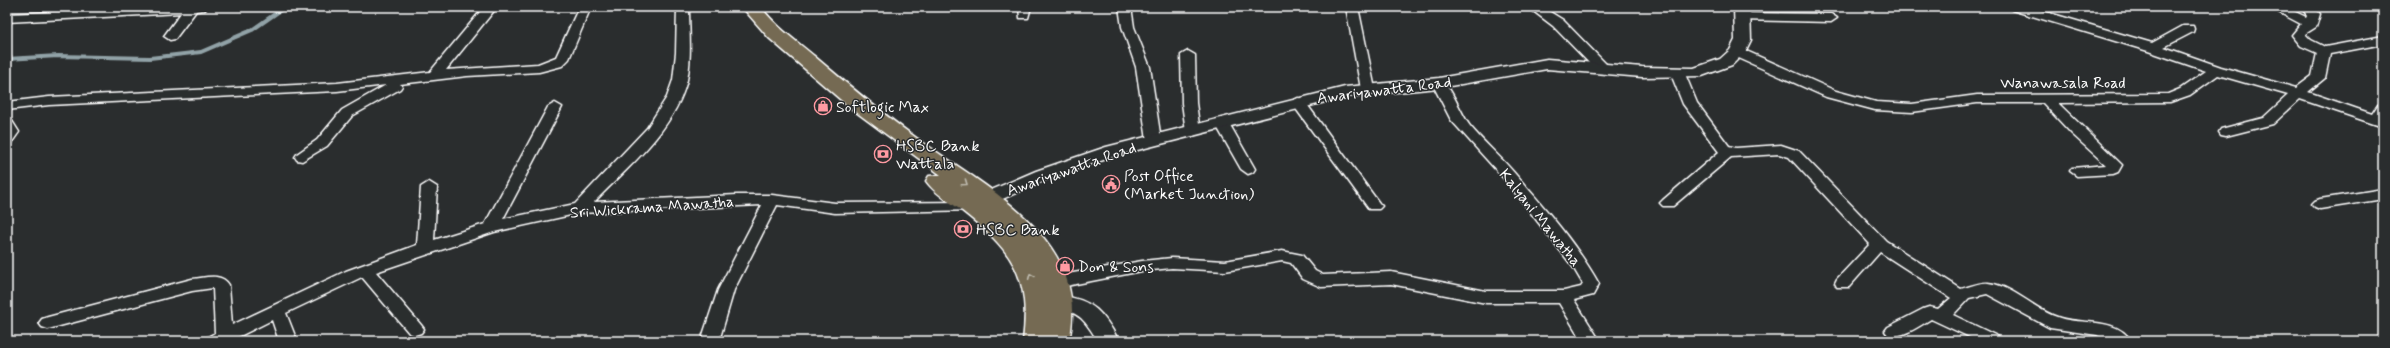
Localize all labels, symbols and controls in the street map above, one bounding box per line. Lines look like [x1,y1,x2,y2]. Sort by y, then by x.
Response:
street label: Awariyawatta Road [1316,72,1453,109]
street label: Wanawasala Road [2000,73,2126,94]
shop icon: Softlogic Max [813,96,833,116]
place label: Softlogic Max [836,97,929,119]
place label: HSBC Bank Wattala [896,136,980,175]
street label: Awariyawatta Road [1004,137,1139,201]
bank icon: HSBC Bank Wattala [873,144,893,164]
street label: Kalyani Mawatha [1494,165,1586,271]
place label: Post Office (Market Junction) [1124,166,1254,205]
public building icon: Post Office (Market Junction) [1101,174,1121,194]
one-way arrow [960,178,967,185]
street label: Sri Wickrama Mawatha [569,191,735,224]
bank icon: HSBC Bank [953,219,973,239]
place label: HSBC Bank [976,220,1060,241]
shop icon: Don & Sons [1055,256,1075,276]
place label: Don & Sons [1078,257,1154,278]
one-way arrow [1028,272,1036,280]

